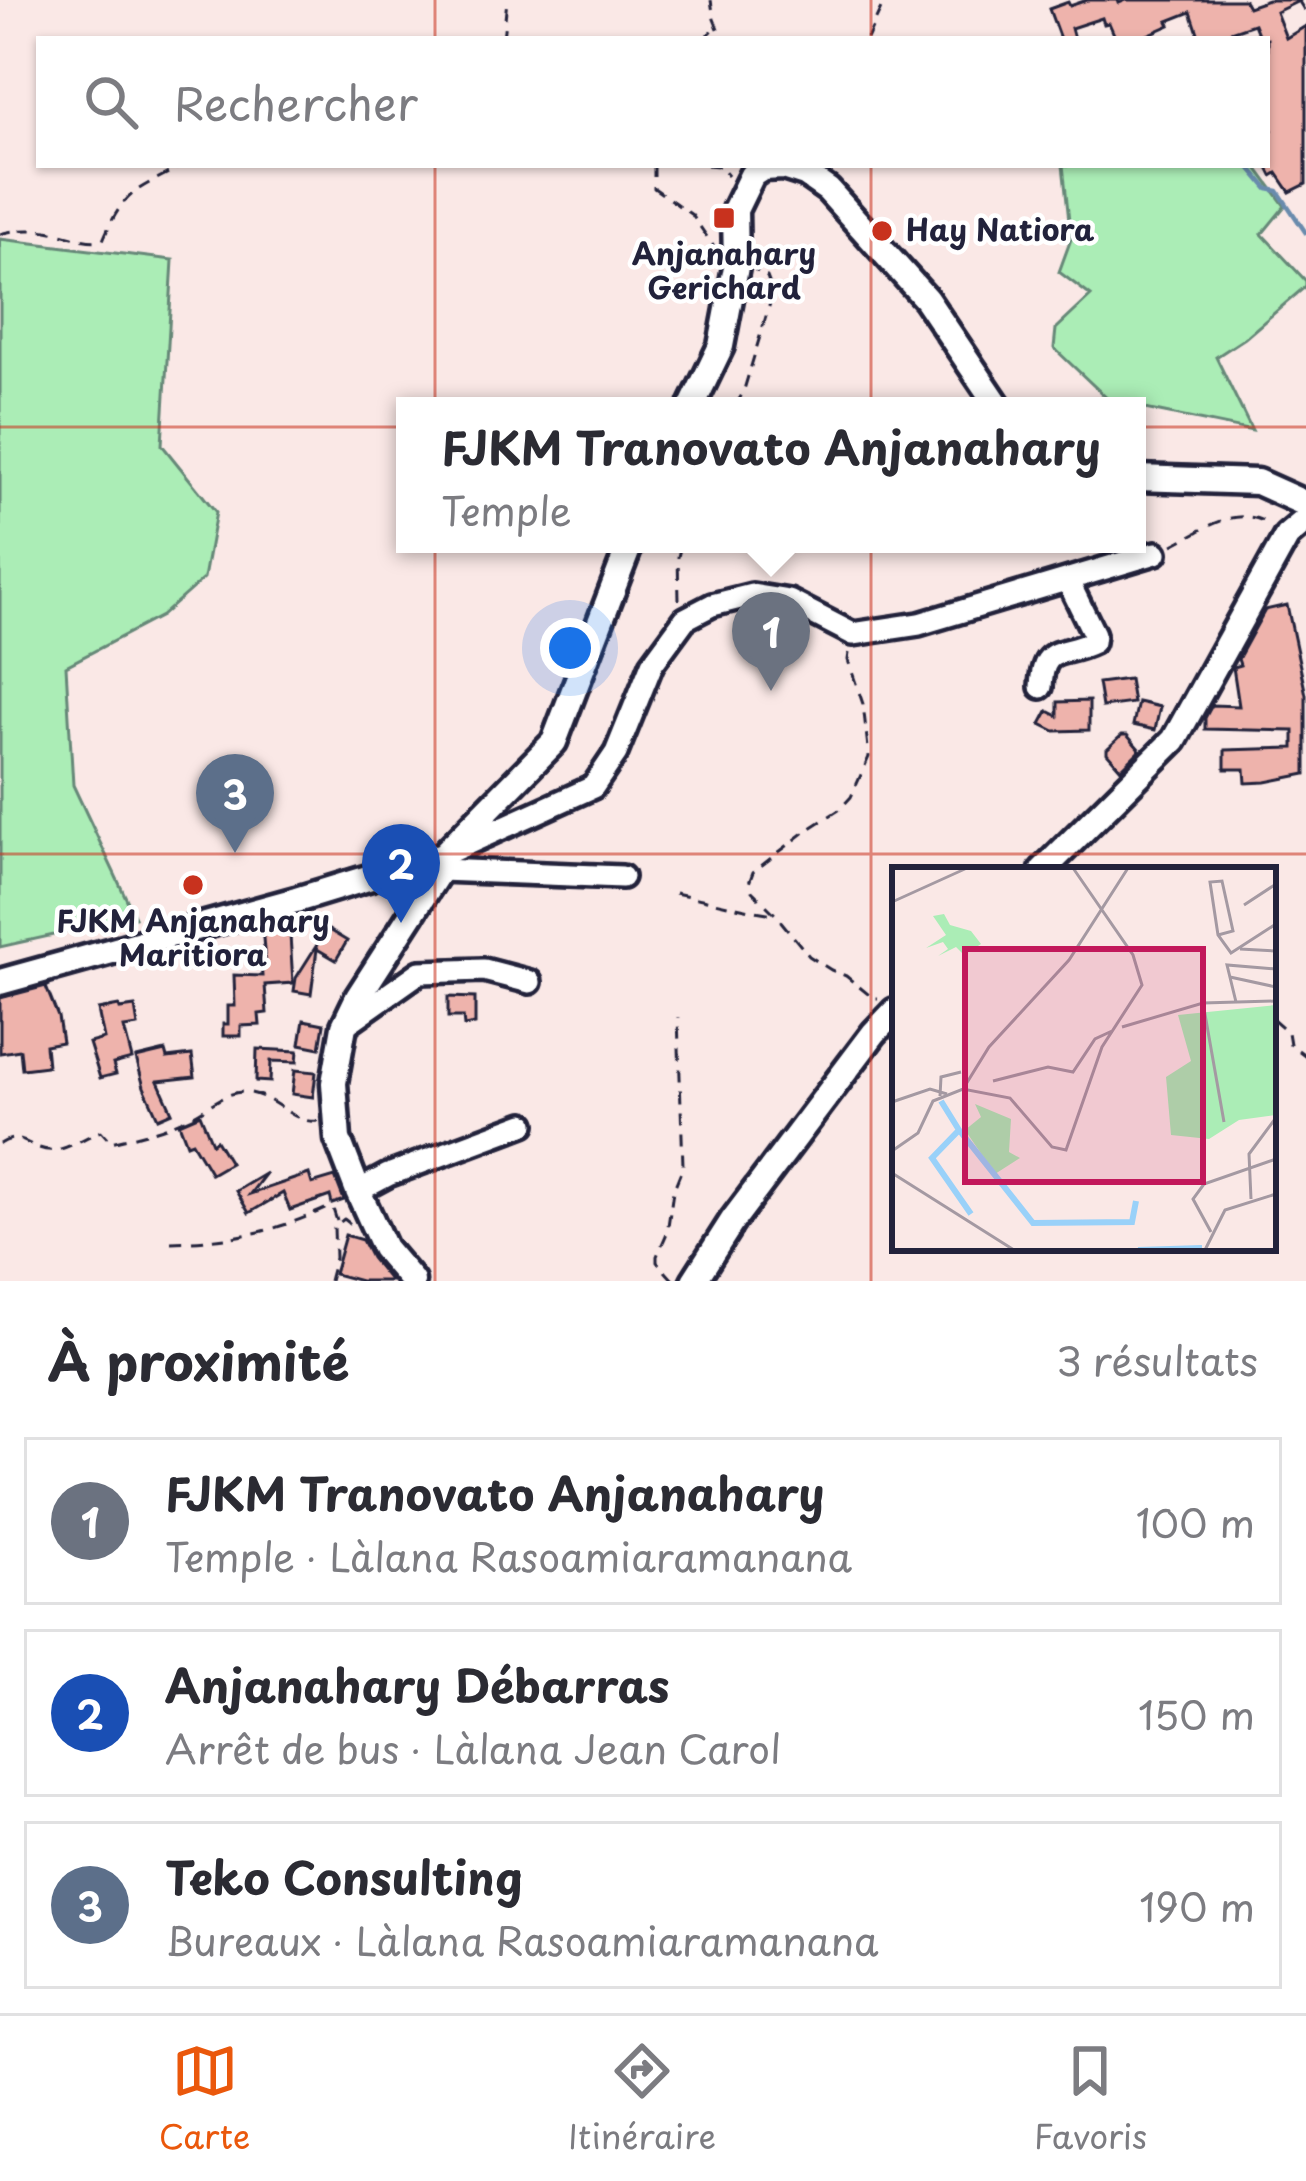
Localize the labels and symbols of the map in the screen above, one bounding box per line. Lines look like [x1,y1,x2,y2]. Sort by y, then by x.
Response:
marker: Anjanahary Gerichard [711,205,737,231]
place label: Hay Natiora [906,206,1095,251]
marker: Hay Natiora [869,218,895,244]
place label: Anjanahary Gerichard [632,230,816,309]
pin: 1 [732,592,810,691]
your location [540,618,600,678]
pin: 3 [196,754,274,853]
pin: 2 [362,824,440,923]
inset map [892,867,1276,1251]
marker: FJKM Anjanahary Maritiora [180,872,206,898]
place label: FJKM Anjanahary Maritiora [56,897,330,976]

